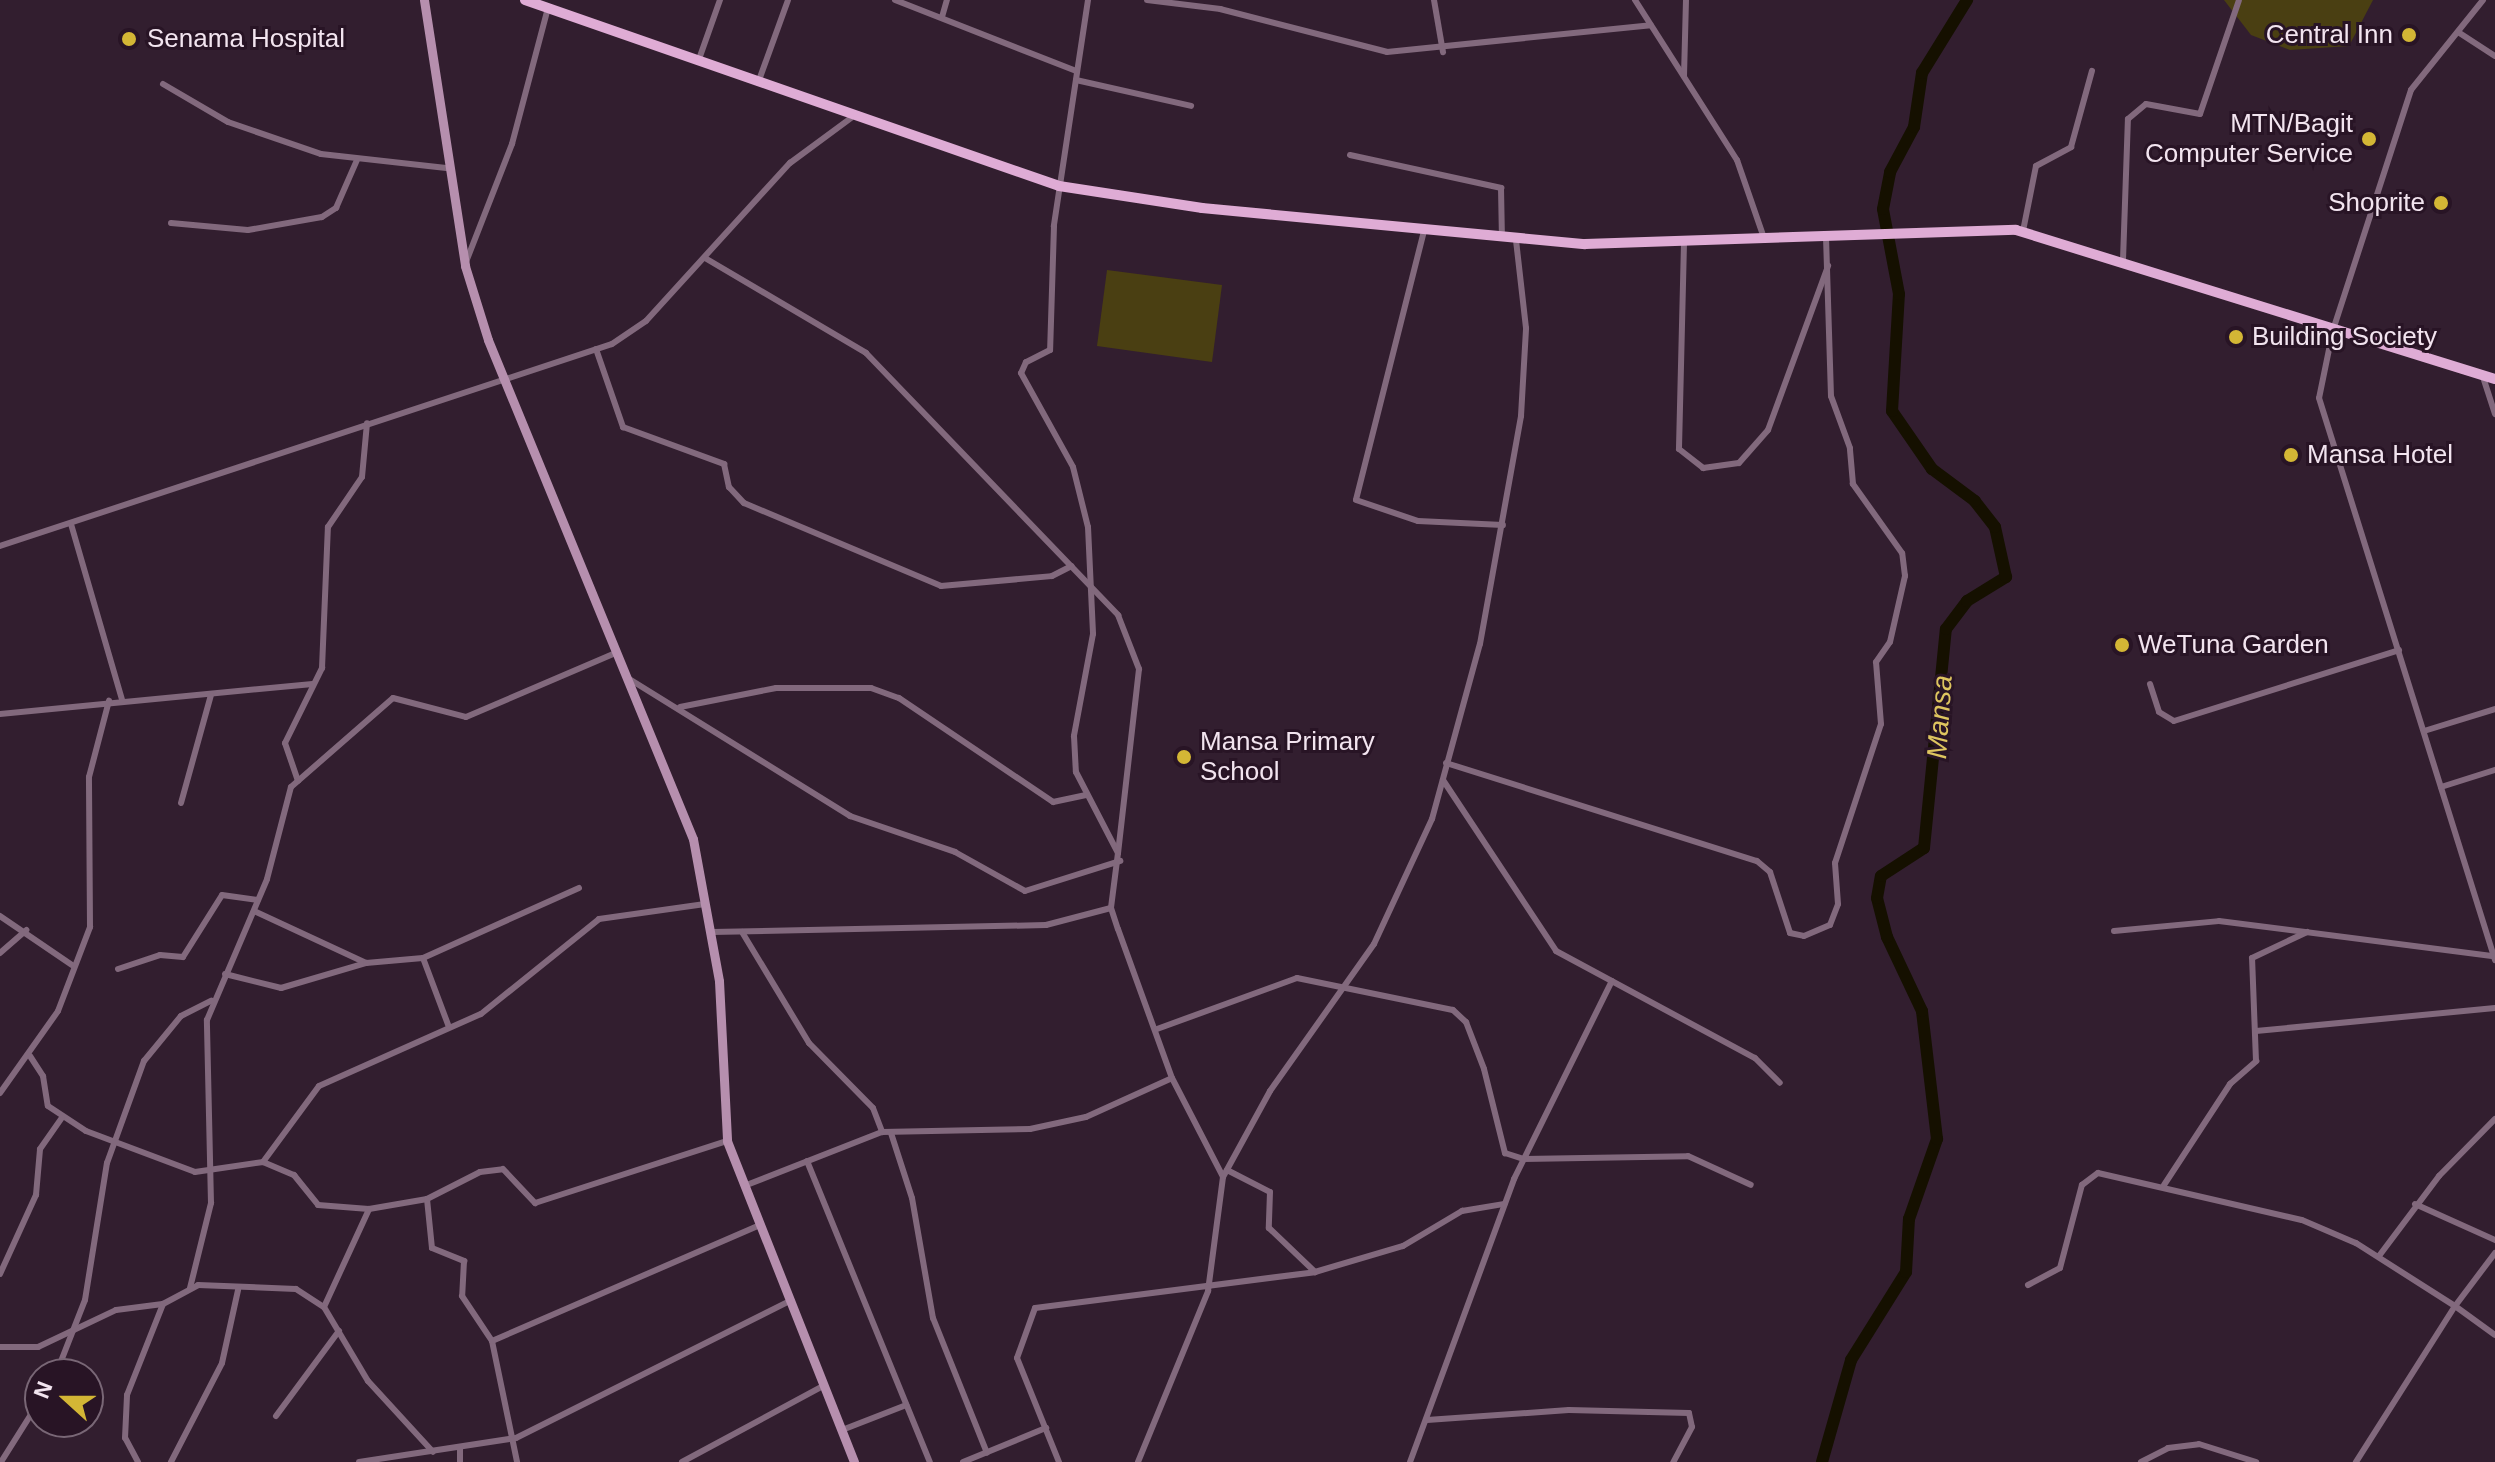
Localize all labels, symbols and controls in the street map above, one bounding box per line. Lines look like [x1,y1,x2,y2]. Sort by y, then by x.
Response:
place label: Central Inn [2266,19,2393,51]
place label: Senama Hospital [147,23,345,55]
marker: Central Inn [2400,26,2418,44]
marker: Senama Hospital [118,28,140,50]
place label: MTN/Bagit Computer Service [2145,108,2353,170]
marker: MTN/Bagit Computer Service [2360,130,2378,148]
place label: Shoprite [2328,187,2425,219]
marker: Shoprite [2432,194,2450,212]
place label: Building Society [2252,321,2437,353]
marker: Building Society [2227,328,2245,346]
place label: Mansa Hotel [2307,439,2453,471]
marker: Mansa Hotel [2282,446,2300,464]
place label: WeTuna Garden [2138,629,2329,661]
marker: WeTuna Garden [2113,636,2131,654]
water label: Mansa [1920,674,1960,760]
place label: Mansa Primary School [1200,726,1375,788]
marker: Mansa Primary School [1175,748,1193,766]
north arrow [24,1358,104,1438]
text: N [28,1378,58,1402]

